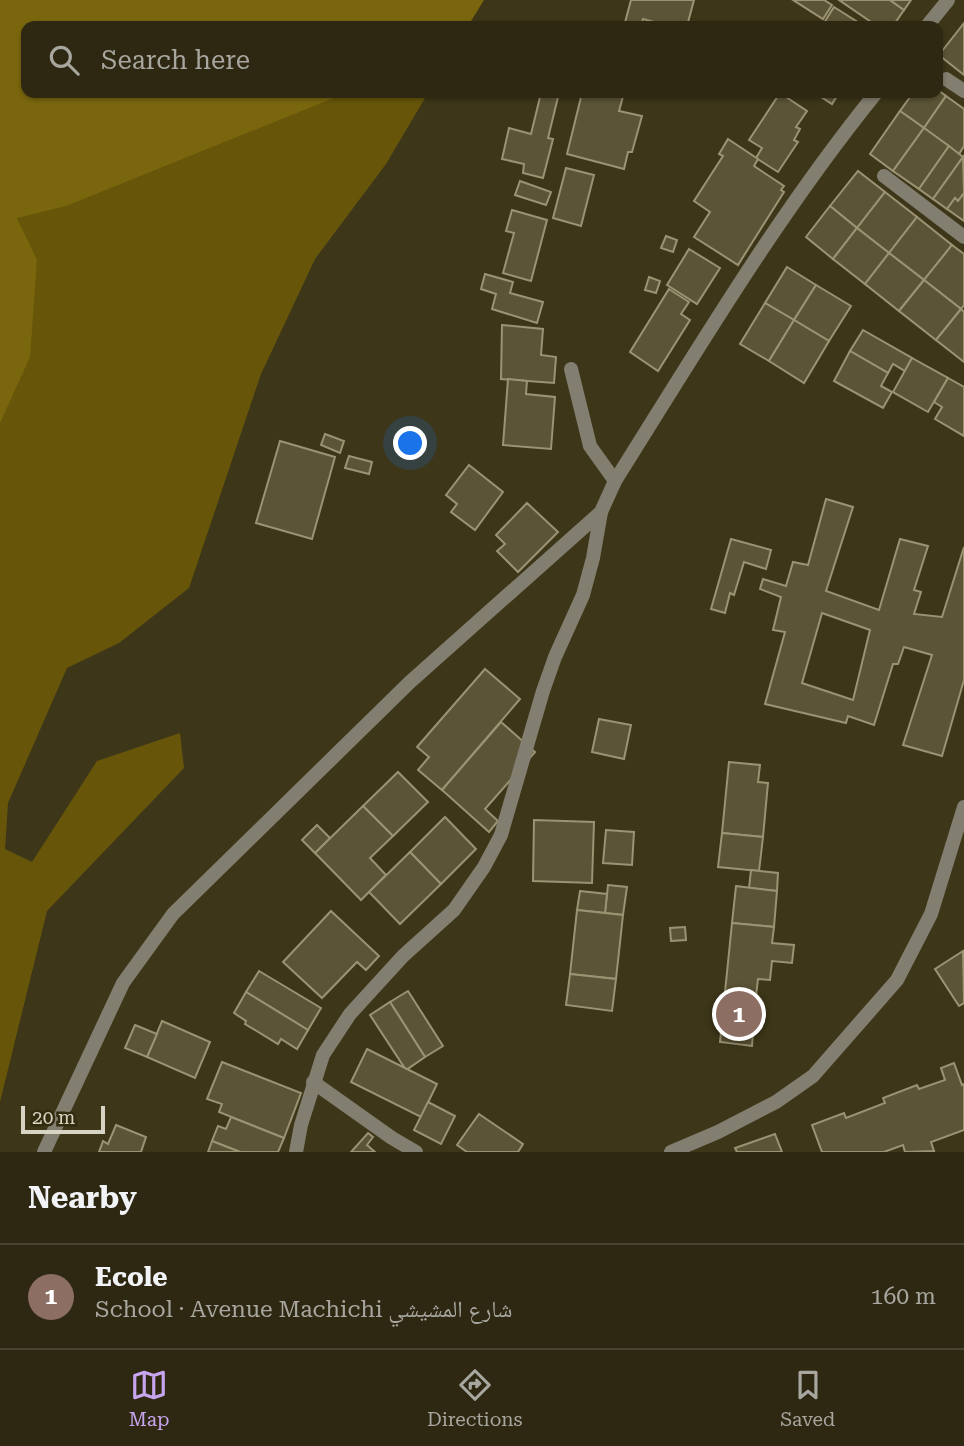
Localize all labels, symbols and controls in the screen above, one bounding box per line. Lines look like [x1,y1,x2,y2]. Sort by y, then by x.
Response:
search box [21,21,943,98]
icon: search [45,41,83,79]
text: Search here [101,45,250,75]
your location [393,426,427,460]
pin: 1 [716,988,762,1040]
scale bar [21,1103,105,1135]
text: 20 m [32,1106,75,1129]
text: Nearby [28,1180,137,1215]
text: Ecole [95,1262,168,1292]
text: 1 [45,1283,57,1310]
text: 160 m [871,1283,936,1310]
text: School · Avenue Machichi شارع المشيشي [95,1296,512,1323]
tab: Map [129,1366,169,1431]
tab: Directions [427,1366,523,1431]
tab: Saved [780,1366,835,1431]

